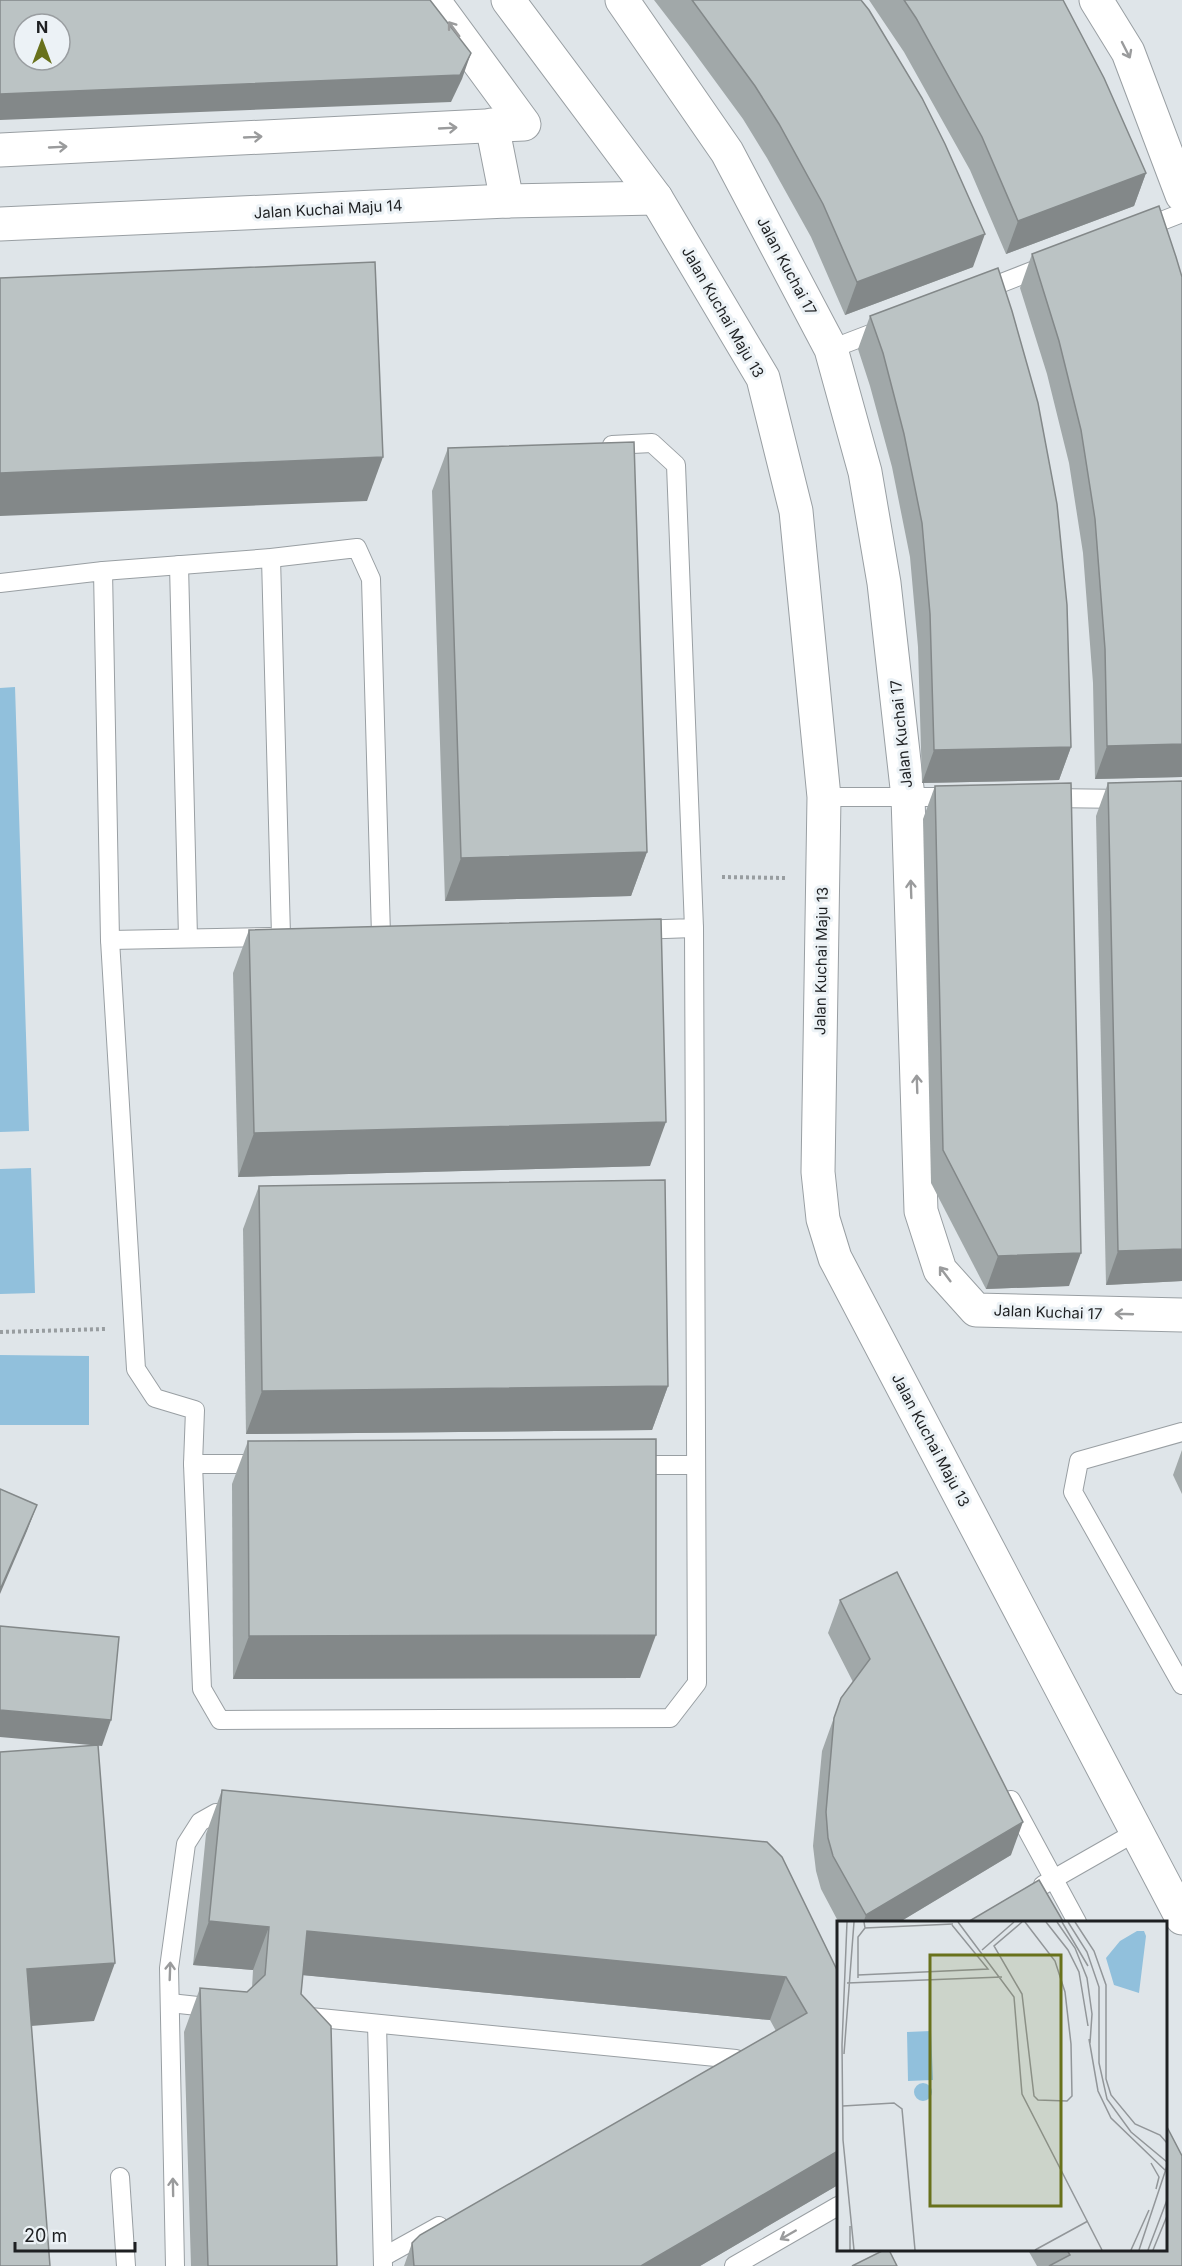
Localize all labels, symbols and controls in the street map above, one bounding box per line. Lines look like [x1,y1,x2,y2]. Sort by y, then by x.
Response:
north arrow [12,12,72,72]
text: N [36,17,48,37]
one-way arrow [448,21,460,37]
one-way arrow [1121,41,1132,59]
one-way arrow [437,122,457,133]
one-way arrow [243,132,263,143]
one-way arrow [48,141,68,152]
street label: Jalan Kuchai Maju 14 [253,196,403,222]
street label: Jalan Kuchai 17 [753,213,821,319]
street label: Jalan Kuchai Maju 13 [678,243,768,381]
street label: Jalan Kuchai 17 [886,679,916,789]
one-way arrow [905,880,916,900]
street label: Jalan Kuchai Maju 13 [810,887,832,1035]
one-way arrow [911,1075,922,1095]
one-way arrow [939,1266,952,1282]
street label: Jalan Kuchai 17 [993,1301,1103,1323]
one-way arrow [1114,1308,1134,1319]
street label: Jalan Kuchai Maju 13 [888,1370,974,1510]
inset map [837,1921,1167,2251]
one-way arrow [164,1961,175,1981]
one-way arrow [167,2177,179,2197]
scale bar [15,2215,135,2253]
text: 20 m [24,2225,67,2246]
one-way arrow [780,2229,797,2241]

